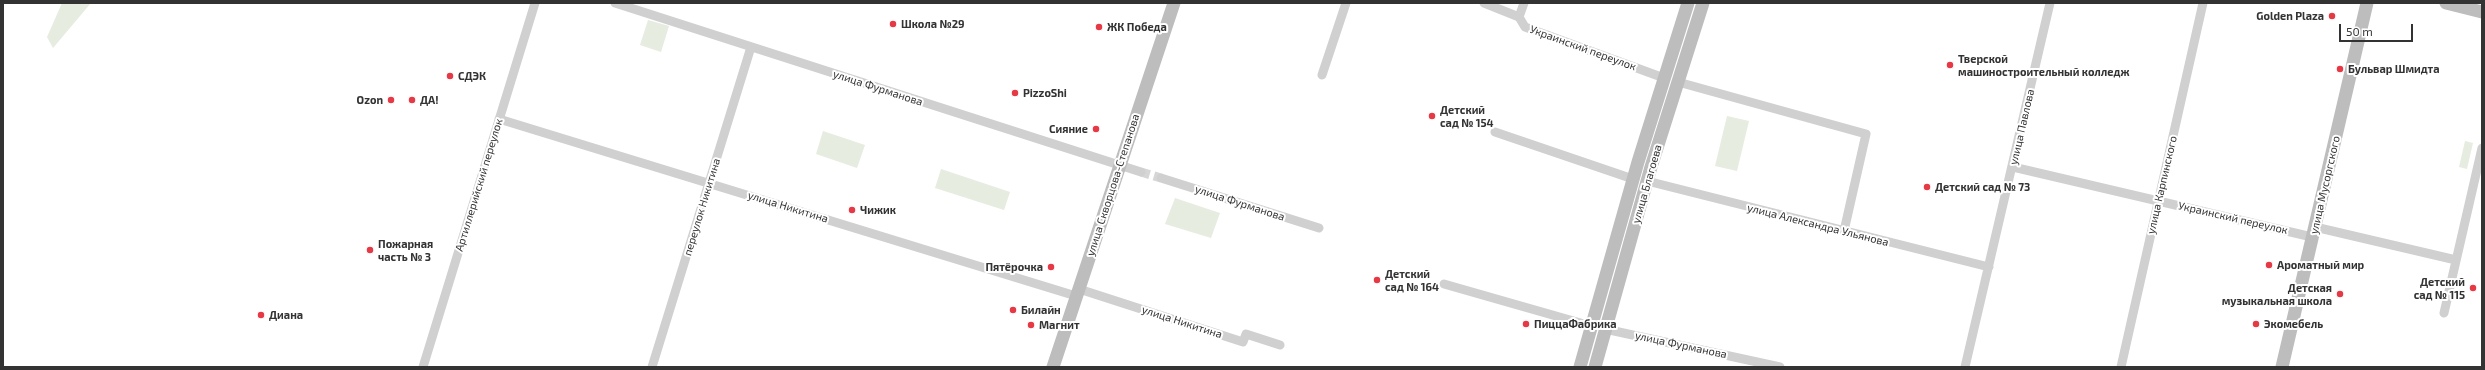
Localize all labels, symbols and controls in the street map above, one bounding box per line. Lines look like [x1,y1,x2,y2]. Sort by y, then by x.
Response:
place label: Golden Plaza [2256,9,2324,23]
marker: Golden Plaza [2327,11,2337,21]
scale bar [2341,16,2415,42]
place label: Школа №29 [901,17,965,31]
marker: Школа №29 [888,19,898,29]
place label: ЖК Победа [1107,20,1167,34]
marker: ЖК Победа [1094,22,1104,32]
street label: Украинский переулок [1528,23,1638,73]
text: 50 m [2346,24,2373,38]
place label: Тверской машиностроительный колледж [1958,52,2129,78]
marker: Тверской машиностроительный колледж [1945,60,1955,70]
place label: Бульвар Шмидта [2348,62,2439,76]
marker: Бульвар Шмидта [2335,64,2345,74]
street label: улица Фурманова [831,67,925,109]
place label: СДЭК [458,69,486,83]
marker: СДЭК [445,71,455,81]
place label: PizzoShi [1023,86,1067,100]
marker: PizzoShi [1010,88,1020,98]
street label: улица Павлова [2007,88,2037,166]
place label: Ozon [357,93,383,107]
place label: ДА! [420,93,439,107]
marker: Ozon [386,95,396,105]
marker: ДА! [407,95,417,105]
place label: Детский сад № 154 [1440,103,1494,129]
marker: Детский сад № 154 [1427,111,1437,121]
street label: улица Скворцова-Степанова [1084,112,1142,258]
street label: Артиллерийский переулок [453,117,505,253]
place label: Сияние [1049,122,1088,136]
marker: Сияние [1091,124,1101,134]
street label: улица Карпинского [2144,135,2180,235]
street label: улица Мусоргского [2307,135,2343,235]
street label: улица Благоева [1629,143,1665,225]
street label: переулок Никитина [681,157,723,257]
place label: Детский сад № 73 [1935,180,2030,194]
street label: улица Фурманова [1193,182,1287,224]
marker: Детский сад № 73 [1922,182,1932,192]
street label: улица Никитина [746,188,830,226]
street label: Украинский переулок [2177,199,2289,237]
street label: улица Александра Ульянова [1746,201,1890,249]
place label: Чижик [860,203,896,217]
marker: Чижик [847,205,857,215]
place label: Пожарная часть № 3 [378,237,433,263]
marker: Пожарная часть № 3 [365,245,375,255]
place label: Ароматный мир [2277,258,2364,272]
place label: Пятёрочка [985,260,1043,274]
marker: Ароматный мир [2264,260,2274,270]
marker: Пятёрочка [1046,262,1056,272]
place label: Детский сад № 164 [1385,267,1439,293]
marker: Детский сад № 164 [1372,275,1382,285]
place label: Детский сад № 115 [2414,275,2465,301]
place label: Детская музыкальная школа [2222,281,2332,307]
marker: Детский сад № 115 [2468,283,2478,293]
marker: Детская музыкальная школа [2335,289,2345,299]
place label: Билайн [1021,303,1061,317]
street label: улица Никитина [1140,303,1224,341]
marker: Билайн [1008,305,1018,315]
place label: Диана [269,308,303,322]
marker: Диана [256,310,266,320]
place label: ПиццаФабрика [1534,317,1616,331]
place label: Экомебель [2264,317,2323,331]
place label: Магнит [1039,318,1080,332]
marker: ПиццаФабрика [1521,319,1531,329]
marker: Экомебель [2251,319,2261,329]
marker: Магнит [1026,320,1036,330]
street label: улица Фурманова [1634,329,1728,361]

